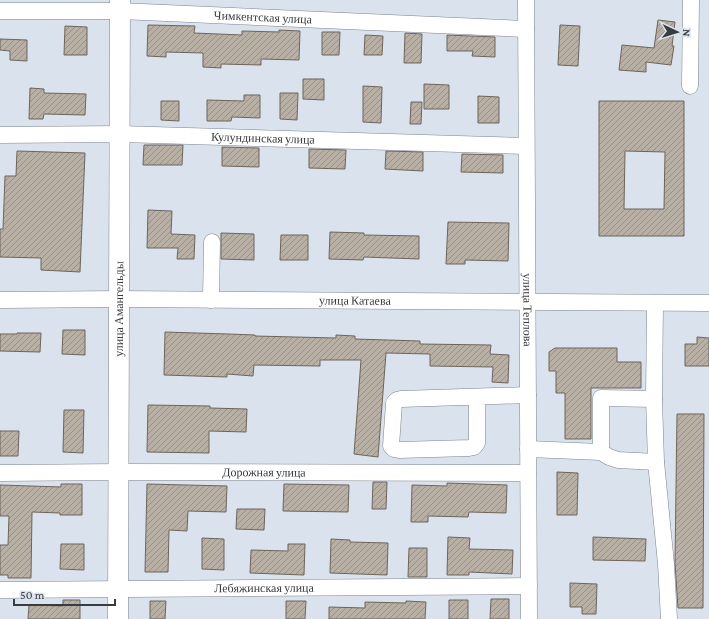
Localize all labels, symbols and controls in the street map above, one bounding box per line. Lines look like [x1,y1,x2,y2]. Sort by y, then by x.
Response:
street label: Чимкентская улица [213,8,313,27]
north arrow [657,12,697,52]
text: N [681,29,693,37]
street label: Кулундинская улица [211,130,316,147]
street label: улица Амангельды [112,261,126,357]
street label: улица Теплова [520,273,535,347]
street label: улица Катаева [319,293,392,308]
street label: Дорожная улица [222,465,306,479]
scale bar [14,581,115,607]
street label: Лебяжинская улица [214,581,315,595]
text: 50 m [20,588,45,602]

